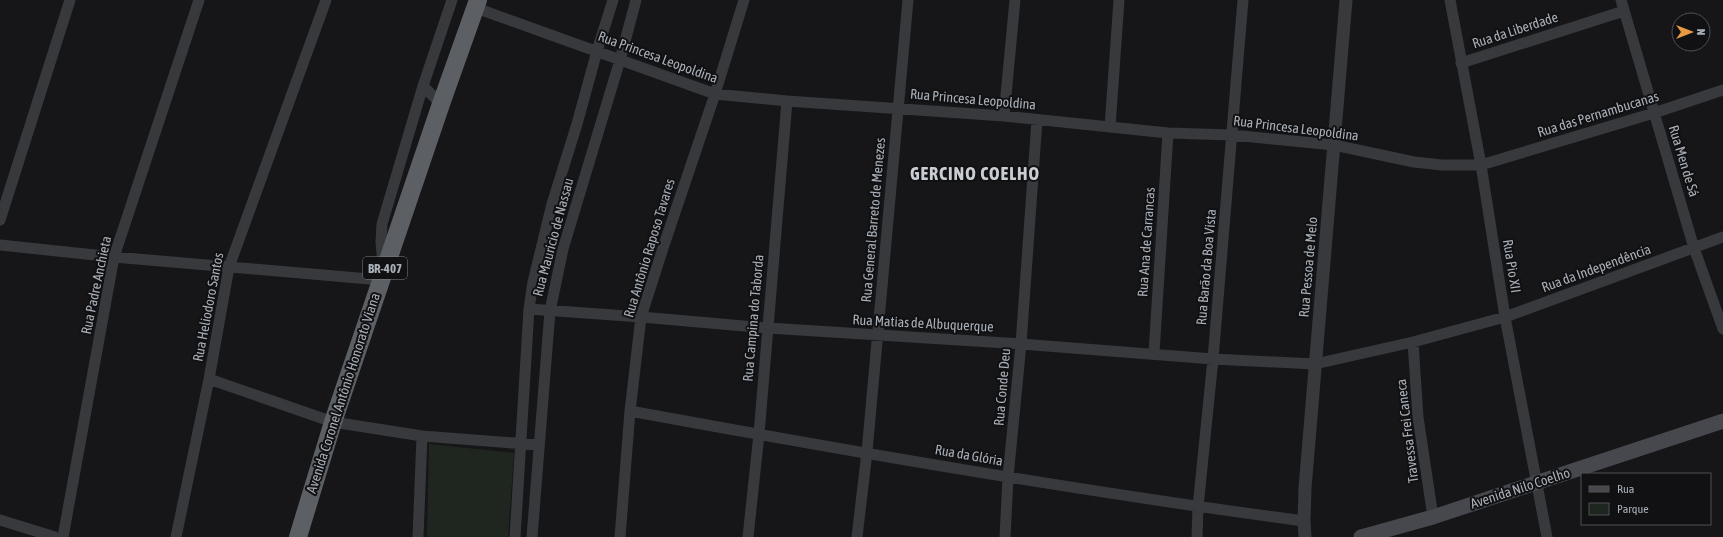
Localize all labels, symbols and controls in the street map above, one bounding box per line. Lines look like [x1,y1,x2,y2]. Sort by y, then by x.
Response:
street label: Rua da Liberdade [1470,9,1560,51]
north arrow [1671,12,1711,52]
street label: Rua Princesa Leopoldina [596,28,720,86]
text: N [1695,29,1707,35]
street label: Rua Princesa Leopoldina [909,86,1037,112]
street label: Rua das Pernambucanas [1535,88,1661,140]
street label: Rua Princesa Leopoldina [1232,112,1360,144]
street label: Rua Men de Sá [1666,123,1702,199]
street label: Rua General Barreto de Menezes [858,137,888,303]
district label: GERCINO COELHO [910,163,1040,184]
street label: Rua Maurício de Nassau [529,176,577,298]
street label: Rua Antônio Raposo Tavares [620,177,678,319]
street label: Rua Ana de Carrancas [1134,187,1158,297]
street label: Rua Barão da Boa Vista [1193,208,1219,326]
street label: Rua Pessoa de Melo [1296,216,1320,318]
street label: Rua Padre Anchieta [78,234,114,336]
street label: Rua Pio XII [1500,238,1524,294]
street label: Rua da Independência [1539,241,1653,295]
street label: Rua Heliodoro Santos [190,251,226,363]
street label: Rua Campina do Taborda [739,254,767,382]
road number: BR-407 [363,257,407,279]
street label: Avenida Coronel Antônio Honorato Viana [303,291,383,495]
street label: Rua Matias de Albuquerque [852,311,994,335]
street label: Rua Conde Deu [991,348,1013,426]
street label: Travessa Frei Caneca [1393,378,1421,484]
street label: Rua da Glória [934,441,1004,469]
street label: Avenida Nilo Coelho [1468,464,1572,512]
legend [1581,473,1711,525]
text: Rua [1617,482,1634,496]
text: Parque [1617,502,1649,516]

